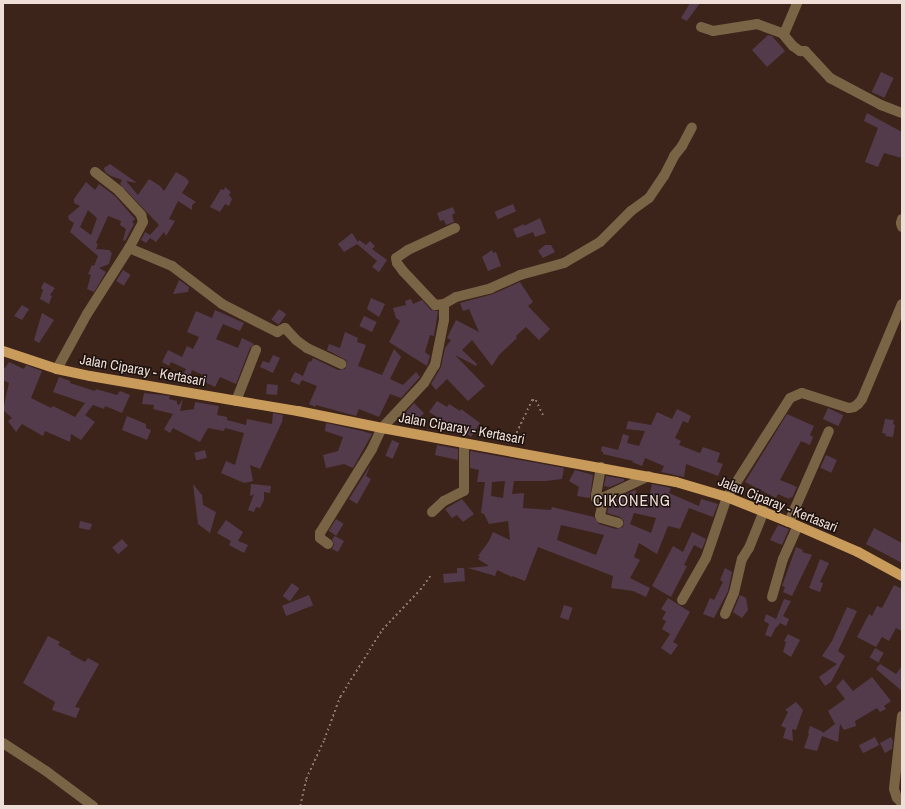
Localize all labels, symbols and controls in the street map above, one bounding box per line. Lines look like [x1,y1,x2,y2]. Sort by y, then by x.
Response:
street label: Jalan Ciparay - Kertasari [79,351,207,389]
street label: Jalan Ciparay - Kertasari [398,409,526,447]
street label: Jalan Ciparay - Kertasari [716,472,840,536]
district label: CIKONENG [593,490,671,510]

